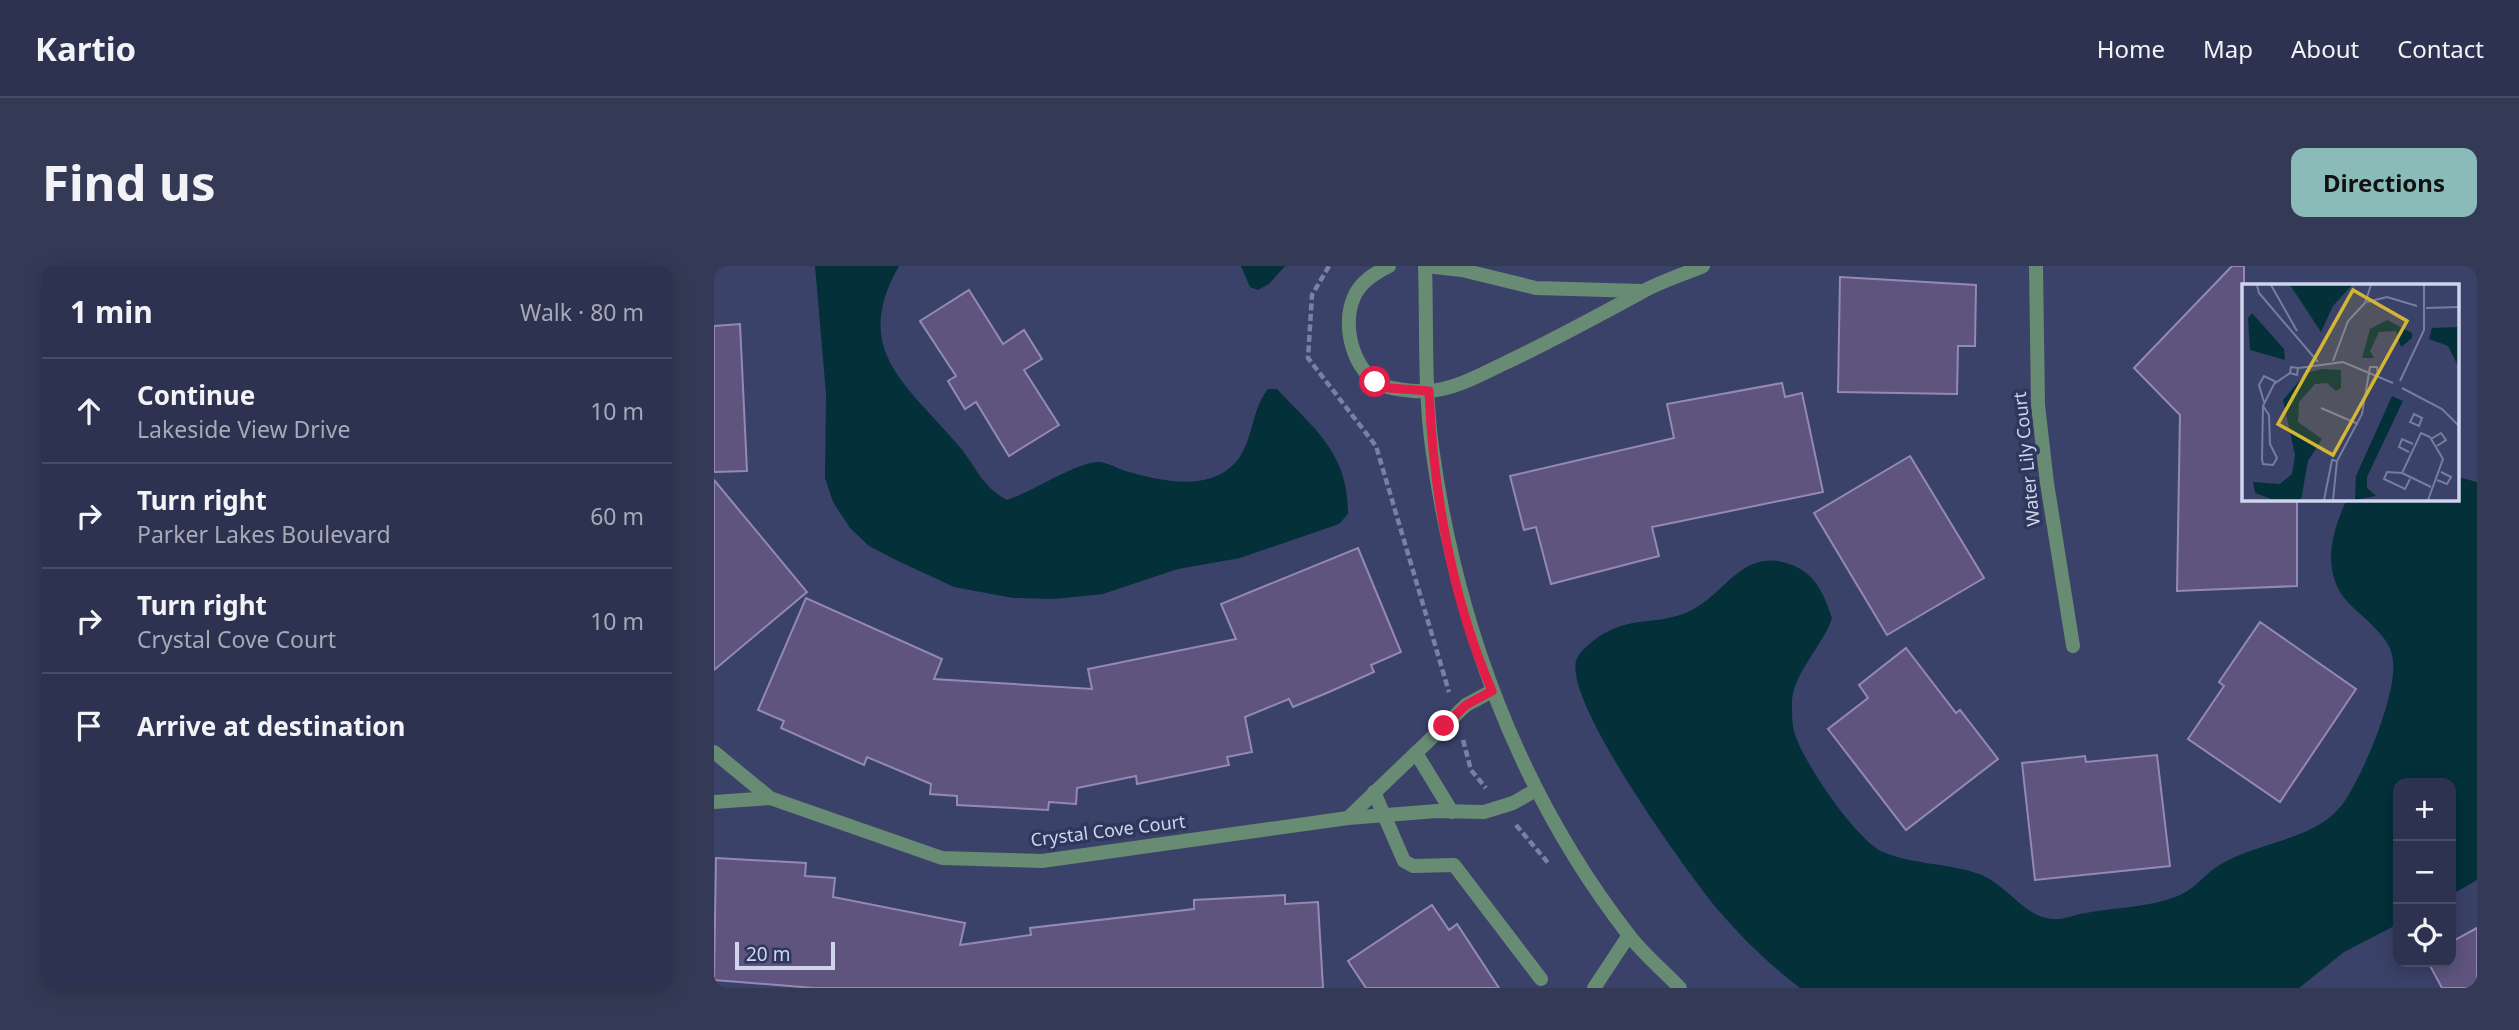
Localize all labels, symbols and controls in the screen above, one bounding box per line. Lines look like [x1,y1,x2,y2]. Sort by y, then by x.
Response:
text: Kartio [35,26,136,71]
text: Home [2097,32,2165,65]
text: Map [2203,32,2253,65]
text: About [2291,32,2359,65]
text: Contact [2397,32,2484,65]
button: Directions [2291,148,2477,217]
text: Find us [42,149,216,215]
inset map [2242,284,2459,500]
text: 1 min [70,291,153,332]
text: Walk · 80 m [520,296,644,328]
route start [1359,366,1390,397]
text: Continue [137,377,255,413]
street label: Water Lily Court [2007,390,2045,528]
icon: ahead [70,392,108,430]
text: 10 m [590,395,644,427]
text: Lakeside View Drive [137,413,350,445]
text: Turn right [137,482,267,518]
icon: right [70,497,108,535]
text: 60 m [590,500,644,532]
text: Parker Lakes Boulevard [137,518,391,550]
text: Turn right [137,587,267,623]
icon: right [70,602,108,640]
text: 10 m [590,605,644,637]
text: Crystal Cove Court [137,623,336,655]
icon: arrive [70,707,108,745]
text: Arrive at destination [137,708,406,744]
route end [1428,710,1459,741]
map controls [2393,778,2456,967]
button: + [2393,778,2456,841]
street label: Crystal Cove Court [1029,809,1187,851]
button: − [2393,841,2456,904]
button: locate [2393,904,2456,967]
scale bar [735,939,835,971]
text: 20 m [746,941,790,967]

